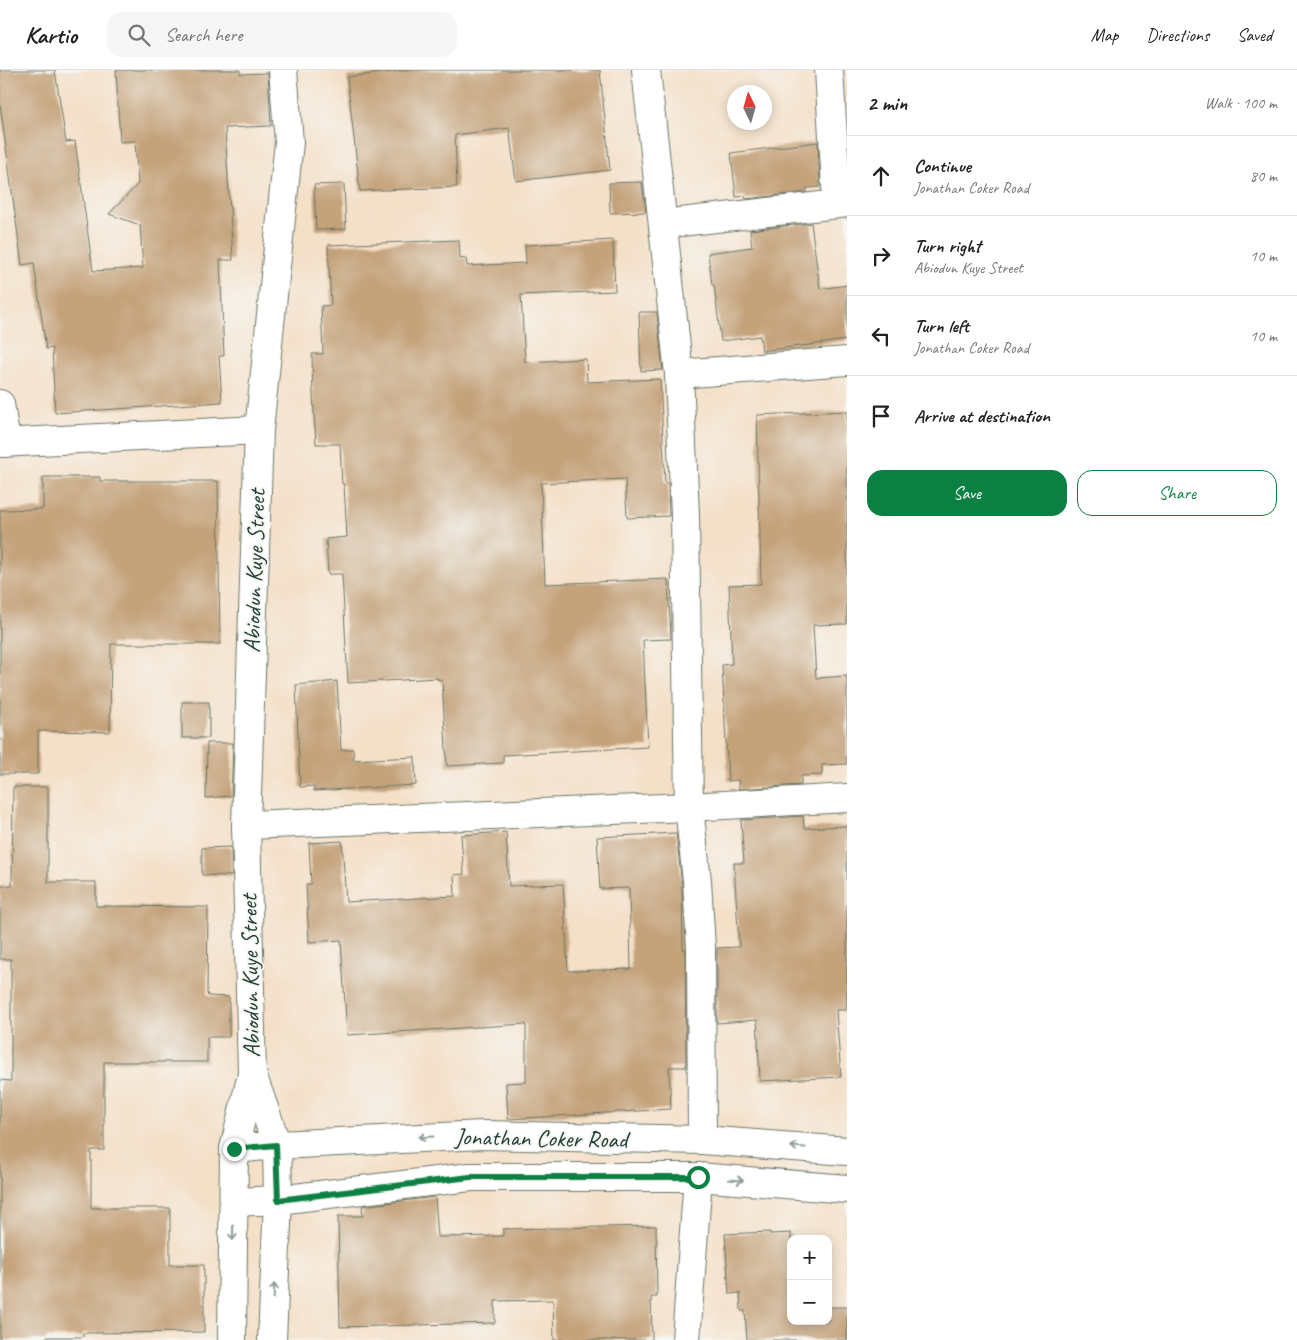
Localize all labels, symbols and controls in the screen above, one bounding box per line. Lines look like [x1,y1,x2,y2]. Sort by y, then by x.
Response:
search box [107,12,457,57]
text: Kartio [25,20,77,50]
icon: search [125,21,153,49]
text: Search here [165,23,242,47]
text: Map [1091,24,1118,46]
text: Directions [1146,24,1209,46]
text: Saved [1237,24,1272,46]
north arrow [727,85,772,130]
text: 2 min [867,90,907,116]
text: Walk · 100 m [1205,93,1277,113]
text: Continue [914,154,971,178]
icon: ahead [867,162,895,190]
text: 80 m [1250,166,1277,186]
text: Jonathan Coker Road [914,178,1029,198]
text: Turn right [914,234,981,258]
icon: right [867,242,895,270]
text: 10 m [1250,246,1277,266]
text: Abiodun Kuye Street [914,258,1023,278]
text: Turn left [914,314,969,338]
icon: left [867,322,895,350]
text: 10 m [1250,326,1277,346]
text: Jonathan Coker Road [914,338,1029,358]
icon: arrive [867,402,895,430]
text: Arrive at destination [914,404,1050,428]
button: Save [867,470,1067,516]
button: Share [1077,470,1277,516]
street label: Abiodun Kuye Street [236,487,272,653]
street label: Abiodun Kuye Street [234,892,266,1058]
street label: Jonathan Coker Road [454,1121,631,1155]
one-way arrow [419,1133,435,1142]
route end [223,1138,246,1161]
one-way arrow [791,1142,807,1152]
route start [687,1166,710,1189]
one-way arrow [728,1176,744,1185]
one-way arrow [229,1225,238,1241]
map controls [787,1235,832,1325]
button: + [787,1235,832,1280]
button: − [787,1280,832,1325]
one-way arrow [269,1284,279,1300]

